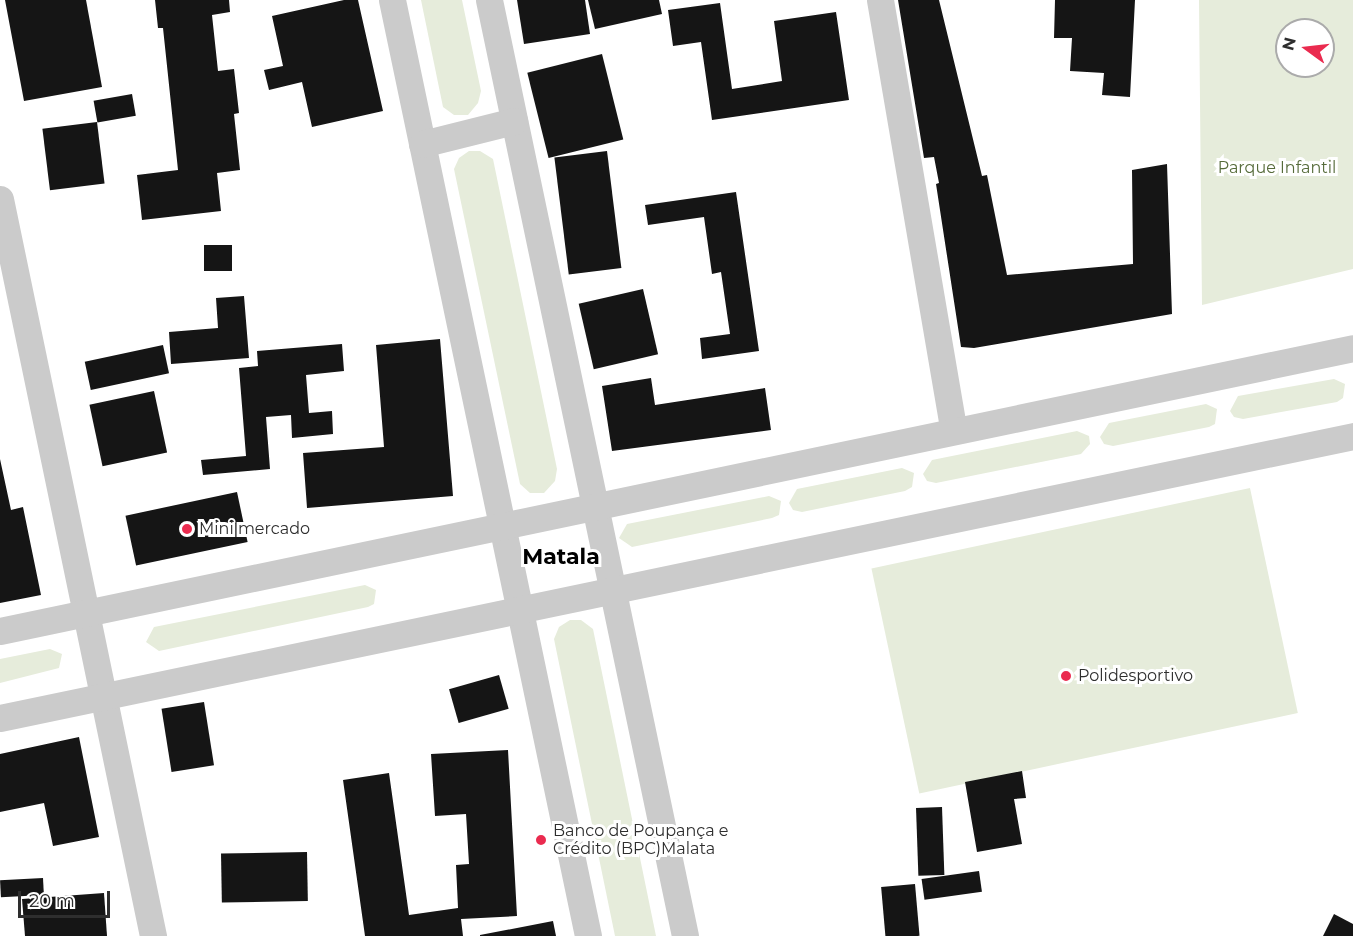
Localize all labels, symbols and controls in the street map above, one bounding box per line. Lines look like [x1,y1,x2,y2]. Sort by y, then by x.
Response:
north arrow [1275,18,1335,78]
text: N [1278,35,1300,52]
park label: Parque Infantil [1218,158,1336,178]
place label: Mini mercado [199,519,310,539]
marker: Mini mercado [180,522,194,536]
district label: Matala [522,544,600,570]
place label: Polidesportivo [1078,666,1193,686]
marker: Polidesportivo [1059,669,1073,683]
place label: Banco de Poupança e Crédito (BPC)Malata [553,821,729,859]
marker: Banco de Poupança e Crédito (BPC)Malata [534,833,548,847]
scale bar [21,879,112,917]
text: 20 m [29,890,75,912]

